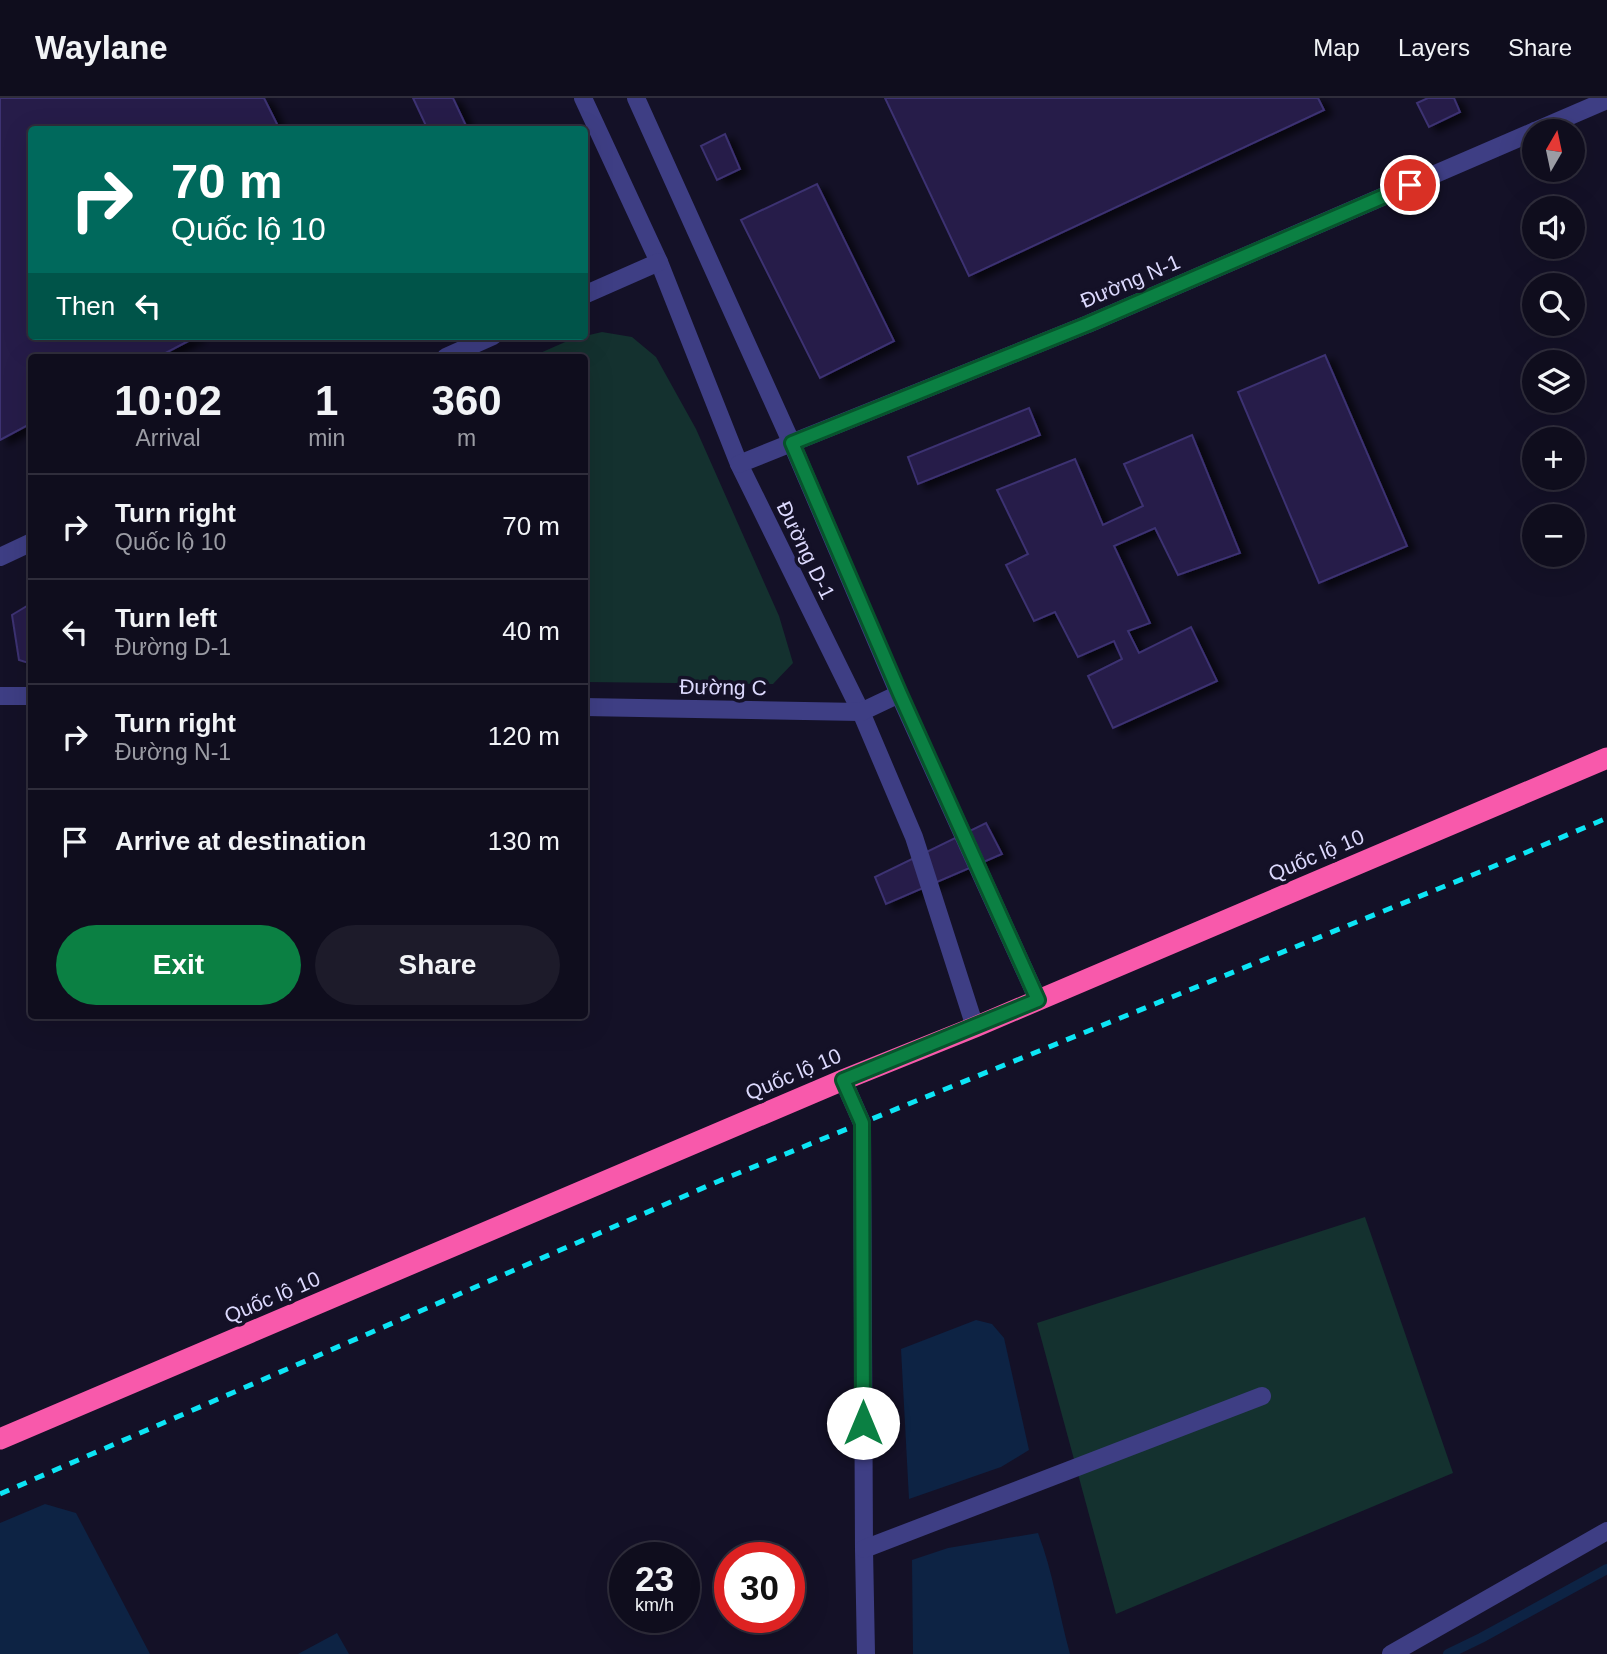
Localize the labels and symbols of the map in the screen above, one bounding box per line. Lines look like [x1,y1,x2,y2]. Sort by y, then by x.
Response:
north arrow [1522,119,1586,182]
pin [1380,155,1440,215]
street label: Đường N-1 [1077,250,1183,312]
street label: Đường D-1 [772,497,840,603]
street label: Đường C [679,675,767,699]
street label: Quốc lộ 10 [1265,825,1367,885]
street label: Quốc lộ 10 [742,1044,844,1104]
street label: Quốc lộ 10 [221,1267,323,1327]
position arrow [826,1386,900,1460]
speed limit sign: 30 [714,1542,805,1633]

